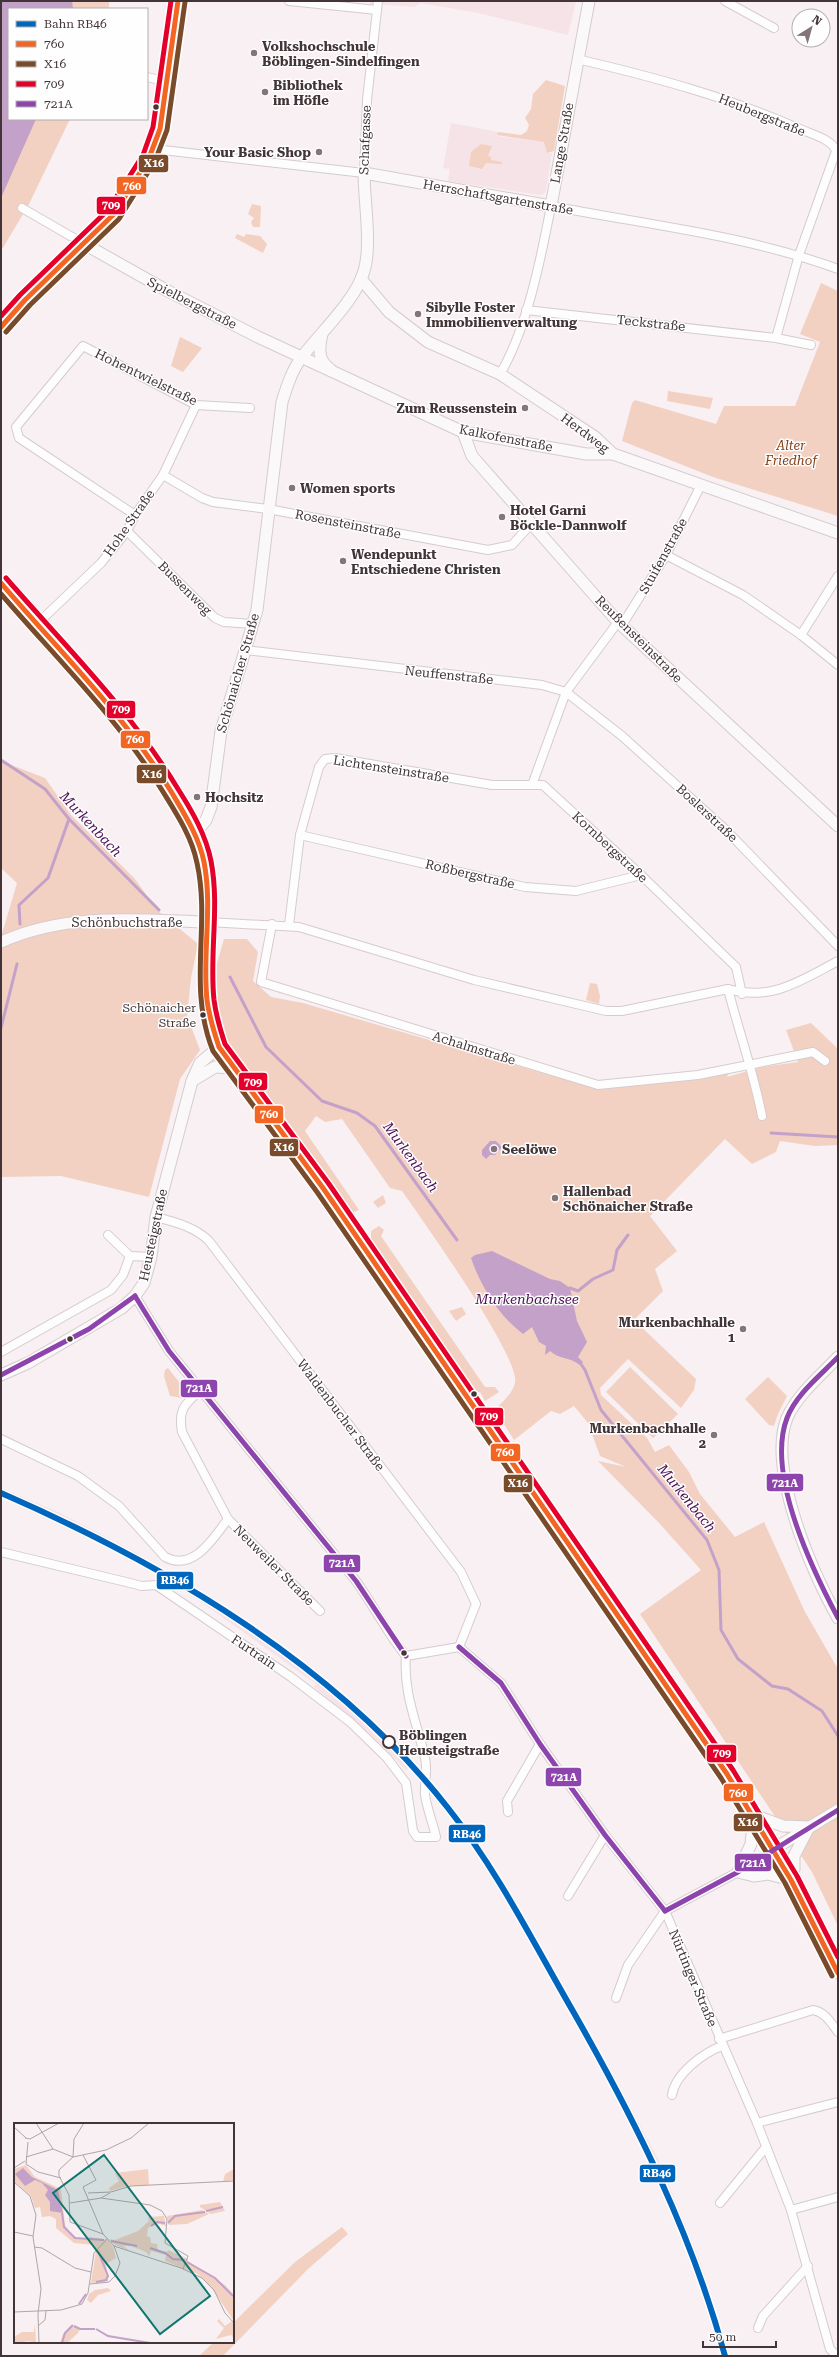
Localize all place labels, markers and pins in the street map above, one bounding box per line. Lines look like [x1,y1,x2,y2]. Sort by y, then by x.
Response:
place label: Volkshochschule Böblingen-Sindelfingen [262,39,420,69]
marker: Volkshochschule Böblingen-Sindelfingen [249,48,259,58]
place label: Bibliothek im Höfle [273,78,343,108]
marker: Bibliothek im Höfle [260,87,270,97]
unlabelled marker [151,102,161,112]
place label: Your Basic Shop [204,145,311,160]
marker: Your Basic Shop [314,147,324,157]
place label: Sibylle Foster Immobilienverwaltung [426,300,577,330]
marker: Sibylle Foster Immobilienverwaltung [413,309,423,319]
place label: Zum Reussenstein [397,401,517,416]
marker: Zum Reussenstein [520,403,530,413]
place label: Women sports [300,481,396,496]
marker: Women sports [287,483,297,493]
place label: Hotel Garni Böckle-Dannwolf [510,503,627,533]
marker: Hotel Garni Böckle-Dannwolf [497,512,507,522]
place label: Wendepunkt Entschiedene Christen [351,547,501,577]
marker: Wendepunkt Entschiedene Christen [338,556,348,566]
place label: Hochsitz [205,790,264,805]
marker: Hochsitz [192,792,202,802]
place label: Schönaicher Straße [122,1001,196,1030]
marker: Schönaicher Straße [198,1010,208,1020]
place label: Seelöwe [502,1142,557,1157]
marker: Seelöwe [489,1144,499,1154]
place label: Hallenbad Schönaicher Straße [563,1184,693,1214]
marker: Hallenbad Schönaicher Straße [550,1193,560,1203]
place label: Murkenbachhalle 1 [619,1315,735,1345]
marker: Murkenbachhalle 1 [738,1324,748,1334]
unlabelled marker [65,1334,75,1344]
unlabelled marker [469,1389,479,1399]
place label: Murkenbachhalle 2 [590,1421,706,1451]
marker: Murkenbachhalle 2 [709,1430,719,1440]
unlabelled marker [399,1648,409,1658]
place label: Böblingen Heusteigstraße [399,1728,500,1758]
marker: Böblingen Heusteigstraße [382,1735,396,1749]

